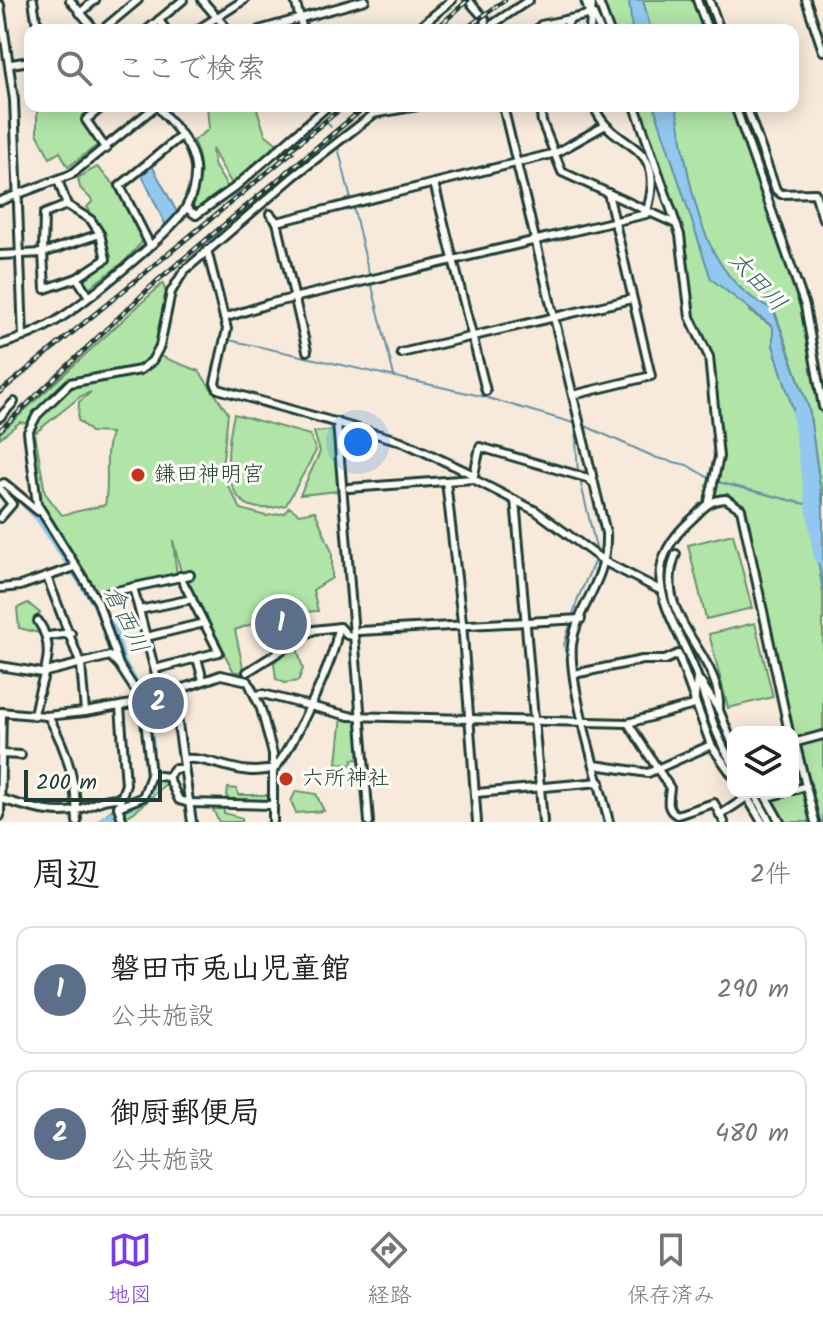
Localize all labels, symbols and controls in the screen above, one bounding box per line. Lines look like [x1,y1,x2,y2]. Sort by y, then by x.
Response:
search box [24,24,799,112]
icon: search [52,46,96,90]
text: ここで検索 [116,46,266,94]
water label: 太田川 [718,242,796,322]
your location [338,422,378,462]
place label: 鎌田神明宮 [154,458,264,493]
marker: 鎌田神明宮 [129,466,147,484]
water label: 倉西川 [92,579,158,661]
pin: 1 [255,594,307,654]
pin: 2 [132,673,184,733]
map controls [727,726,799,798]
button: layers [727,726,799,798]
place label: 六所神社 [302,762,390,797]
scale bar [24,766,162,802]
text: 200 m [36,766,97,801]
marker: 六所神社 [277,770,295,788]
text: 周辺 [32,849,100,903]
text: 2件 [750,854,791,896]
text: 磐田市兎山児童館 [110,946,350,994]
text: 1 [56,969,64,1011]
text: 290 m [717,969,789,1011]
text: 公共施設 [110,996,214,1038]
text: 御厨郵便局 [110,1090,260,1138]
text: 2 [52,1113,68,1155]
text: 480 m [715,1113,789,1155]
text: 公共施設 [110,1140,214,1182]
tab: 地図 [108,1228,152,1314]
tab: 経路 [367,1228,411,1314]
tab: 保存済み [627,1228,715,1314]

